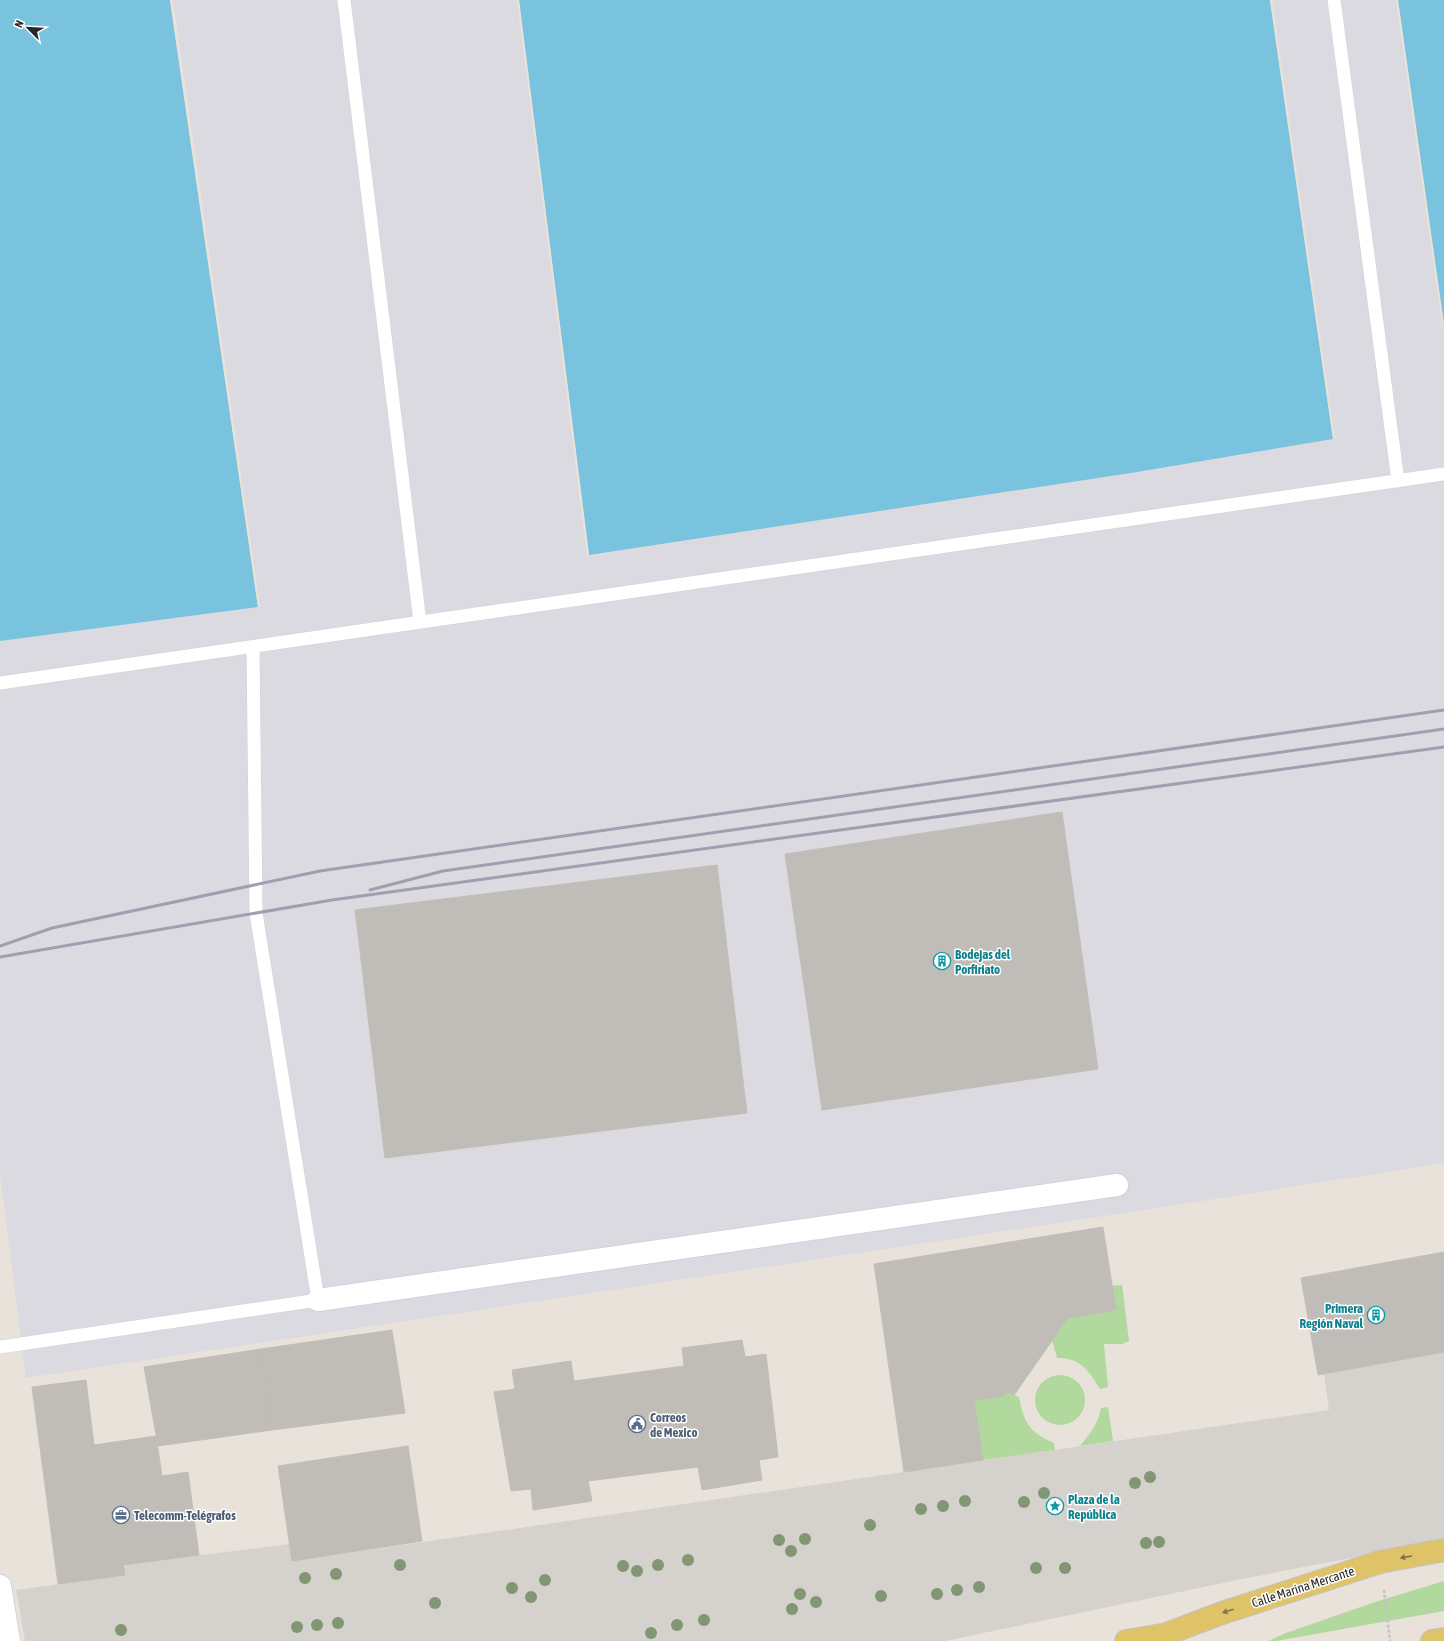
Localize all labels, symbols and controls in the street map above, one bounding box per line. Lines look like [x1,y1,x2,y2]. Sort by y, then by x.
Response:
north arrow [8,8,48,48]
text: N [12,19,26,29]
place label: Bodejas del Porfiriato [955,947,1011,977]
building icon: Bodejas del Porfiriato [932,951,952,971]
place label: Primera Región Naval [1299,1301,1364,1331]
building icon: Primera Región Naval [1366,1305,1386,1325]
place label: Correos de Mexico [650,1410,698,1440]
public building icon: Correos de Mexico [627,1414,647,1434]
place label: Plaza de la República [1068,1492,1120,1522]
place icon: Plaza de la República [1045,1496,1065,1516]
office icon: Telecomm-Telégrafos [111,1505,131,1525]
place label: Telecomm-Telégrafos [134,1508,236,1523]
one-way arrow [1400,1555,1412,1561]
street label: Calle Marina Mercante [1250,1563,1356,1611]
one-way arrow [1221,1608,1233,1614]

